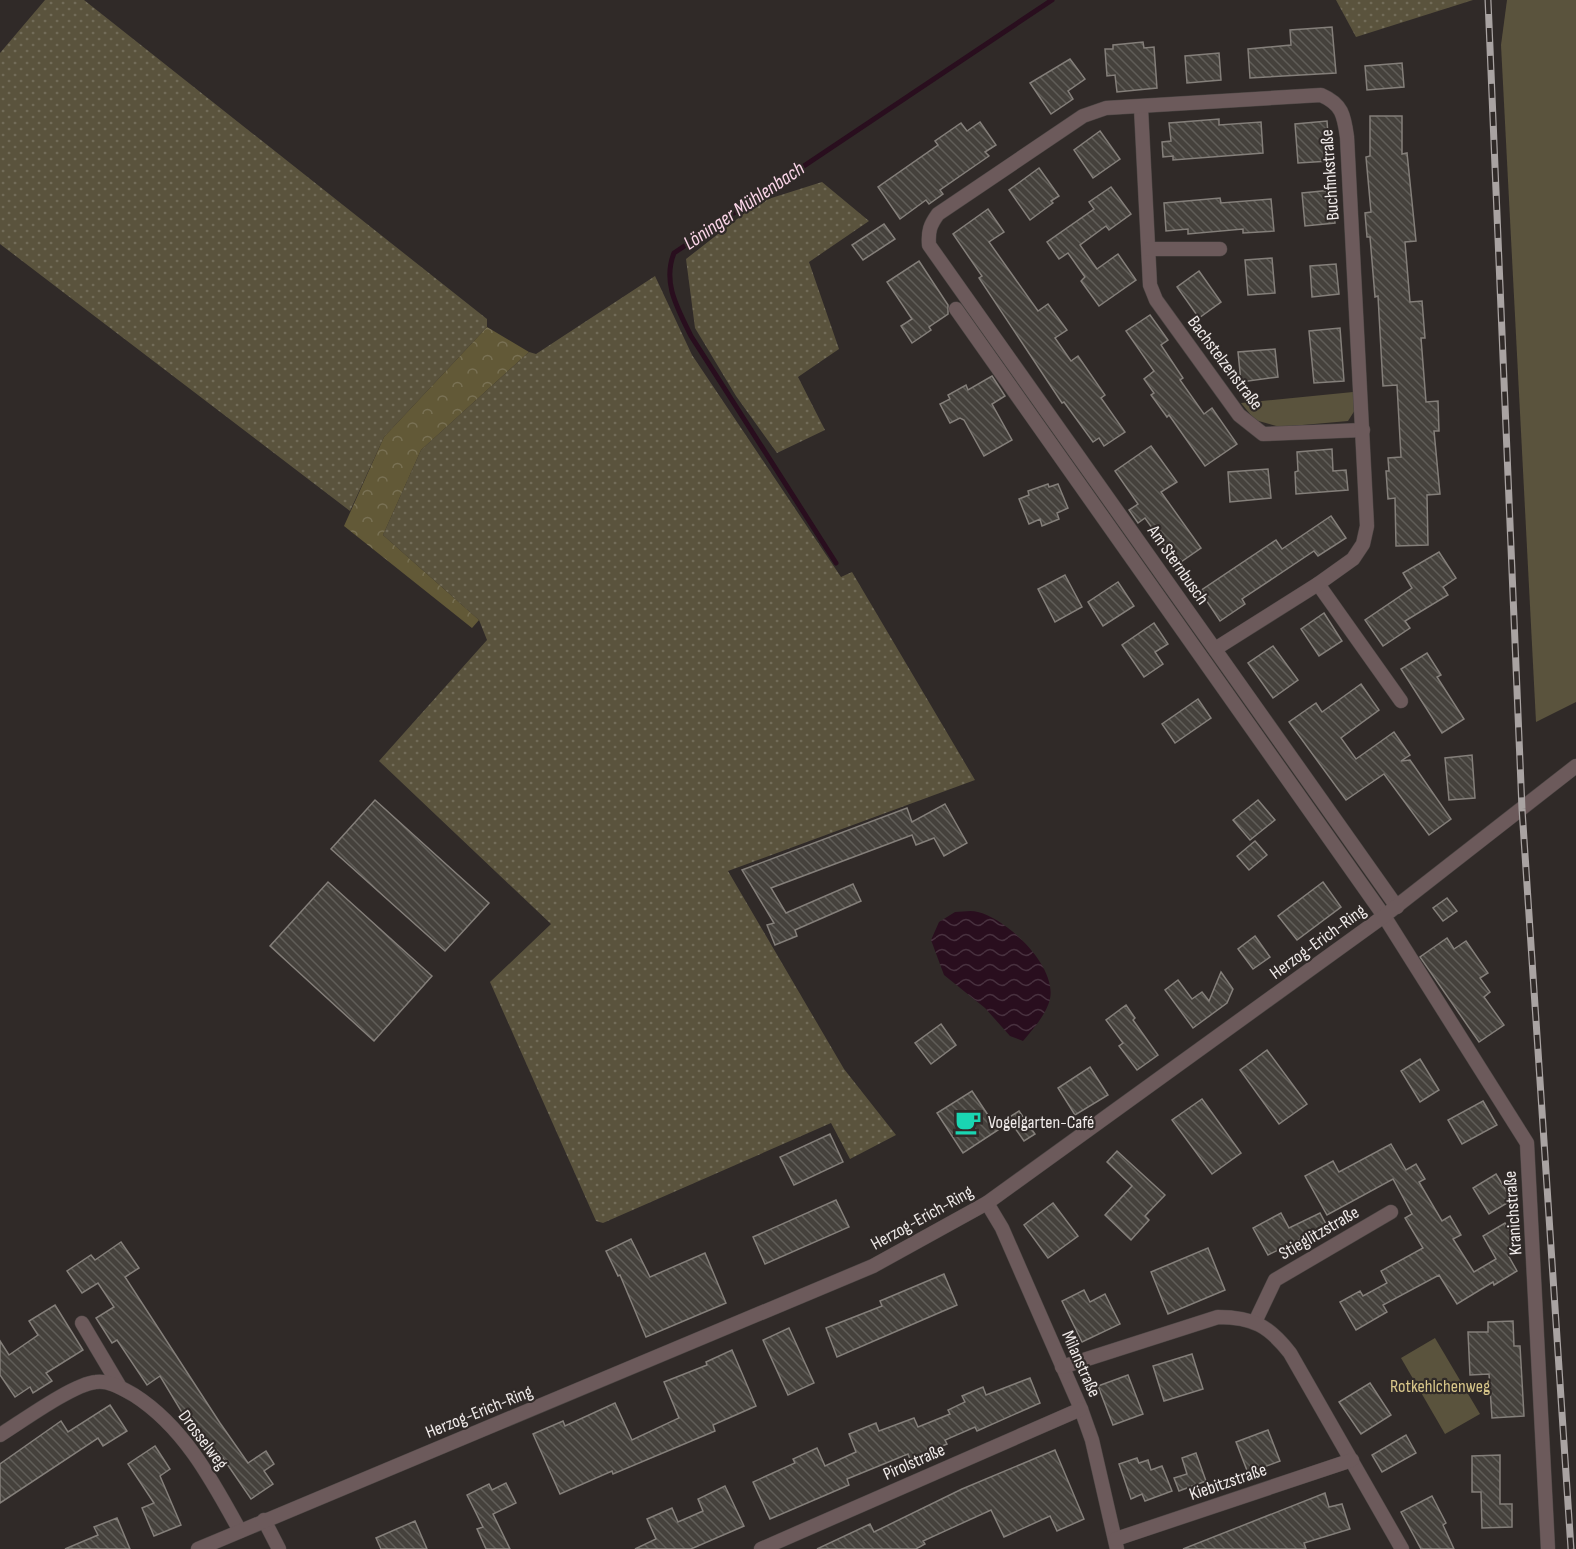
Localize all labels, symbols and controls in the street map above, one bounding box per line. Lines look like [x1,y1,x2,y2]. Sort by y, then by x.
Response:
street label: Buchfinkstraße [1316,129,1344,221]
water label: Löninger Mühlenbach [679,157,809,255]
street label: Bachstelzenstraße [1183,312,1267,414]
street label: Am Sternbusch [1142,520,1213,609]
street label: Herzog-Erich-Ring [1266,900,1370,984]
cafe icon: Vogelgarten-Café [953,1107,983,1137]
place label: Vogelgarten-Café [988,1112,1094,1133]
street label: Kranichstraße [1500,1170,1526,1256]
street label: Herzog-Erich-Ring [867,1181,977,1255]
street label: Stieglitzstraße [1275,1202,1363,1264]
street label: Milanstraße [1057,1327,1105,1401]
park label: Rotkehlchenweg [1390,1376,1490,1397]
street label: Herzog-Erich-Ring [422,1381,536,1443]
street label: Drosselweg [174,1406,232,1474]
street label: Pirolstraße [880,1439,948,1485]
street label: Kiebitzstraße [1187,1459,1269,1505]

